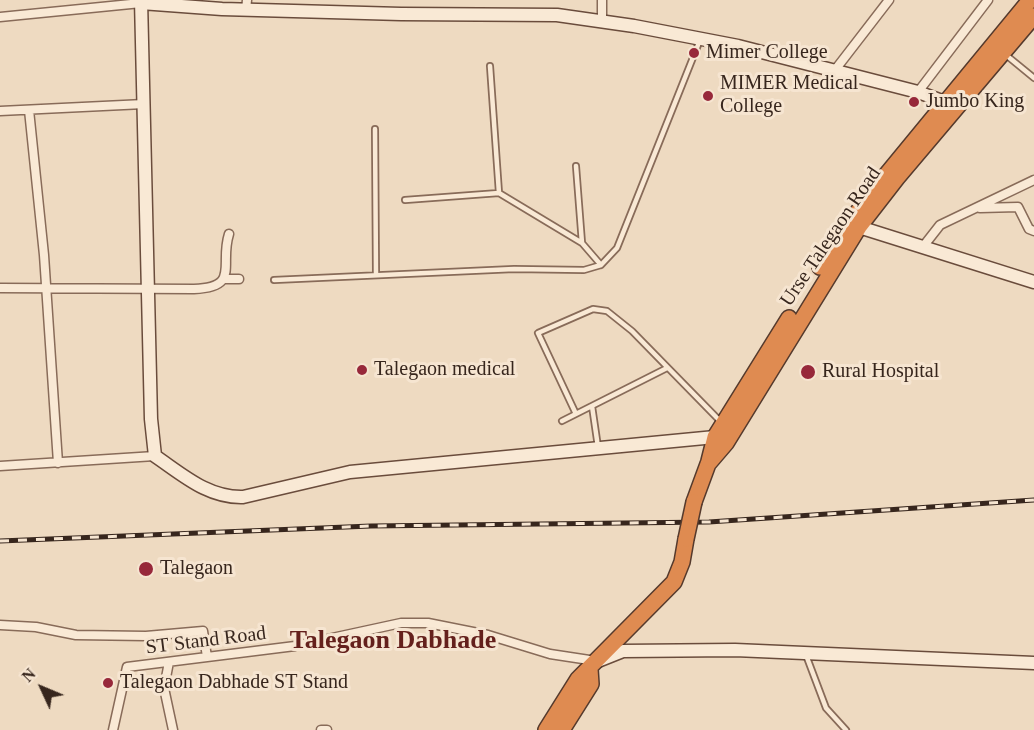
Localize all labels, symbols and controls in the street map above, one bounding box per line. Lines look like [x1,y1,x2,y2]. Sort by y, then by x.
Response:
place label: Mimer College [706,41,828,65]
marker: Mimer College [687,46,701,60]
place label: MIMER Medical College [720,72,858,119]
marker: MIMER Medical College [701,89,715,103]
place label: Jumbo King [926,90,1024,114]
marker: Jumbo King [907,95,921,109]
street label: Urse Talegaon Road [775,163,887,311]
place label: Talegaon medical [374,358,515,382]
place label: Rural Hospital [822,360,939,384]
marker: Talegaon medical [355,363,369,377]
marker: Rural Hospital [799,363,817,381]
place label: Talegaon [160,557,233,581]
marker: Talegaon [137,560,155,578]
street label: ST Stand Road [144,622,268,660]
district label: Talegaon Dabhade [290,625,496,657]
north arrow [12,658,72,718]
text: N [19,665,39,685]
place label: Talegaon Dabhade ST Stand [120,671,348,695]
marker: Talegaon Dabhade ST Stand [101,676,115,690]

